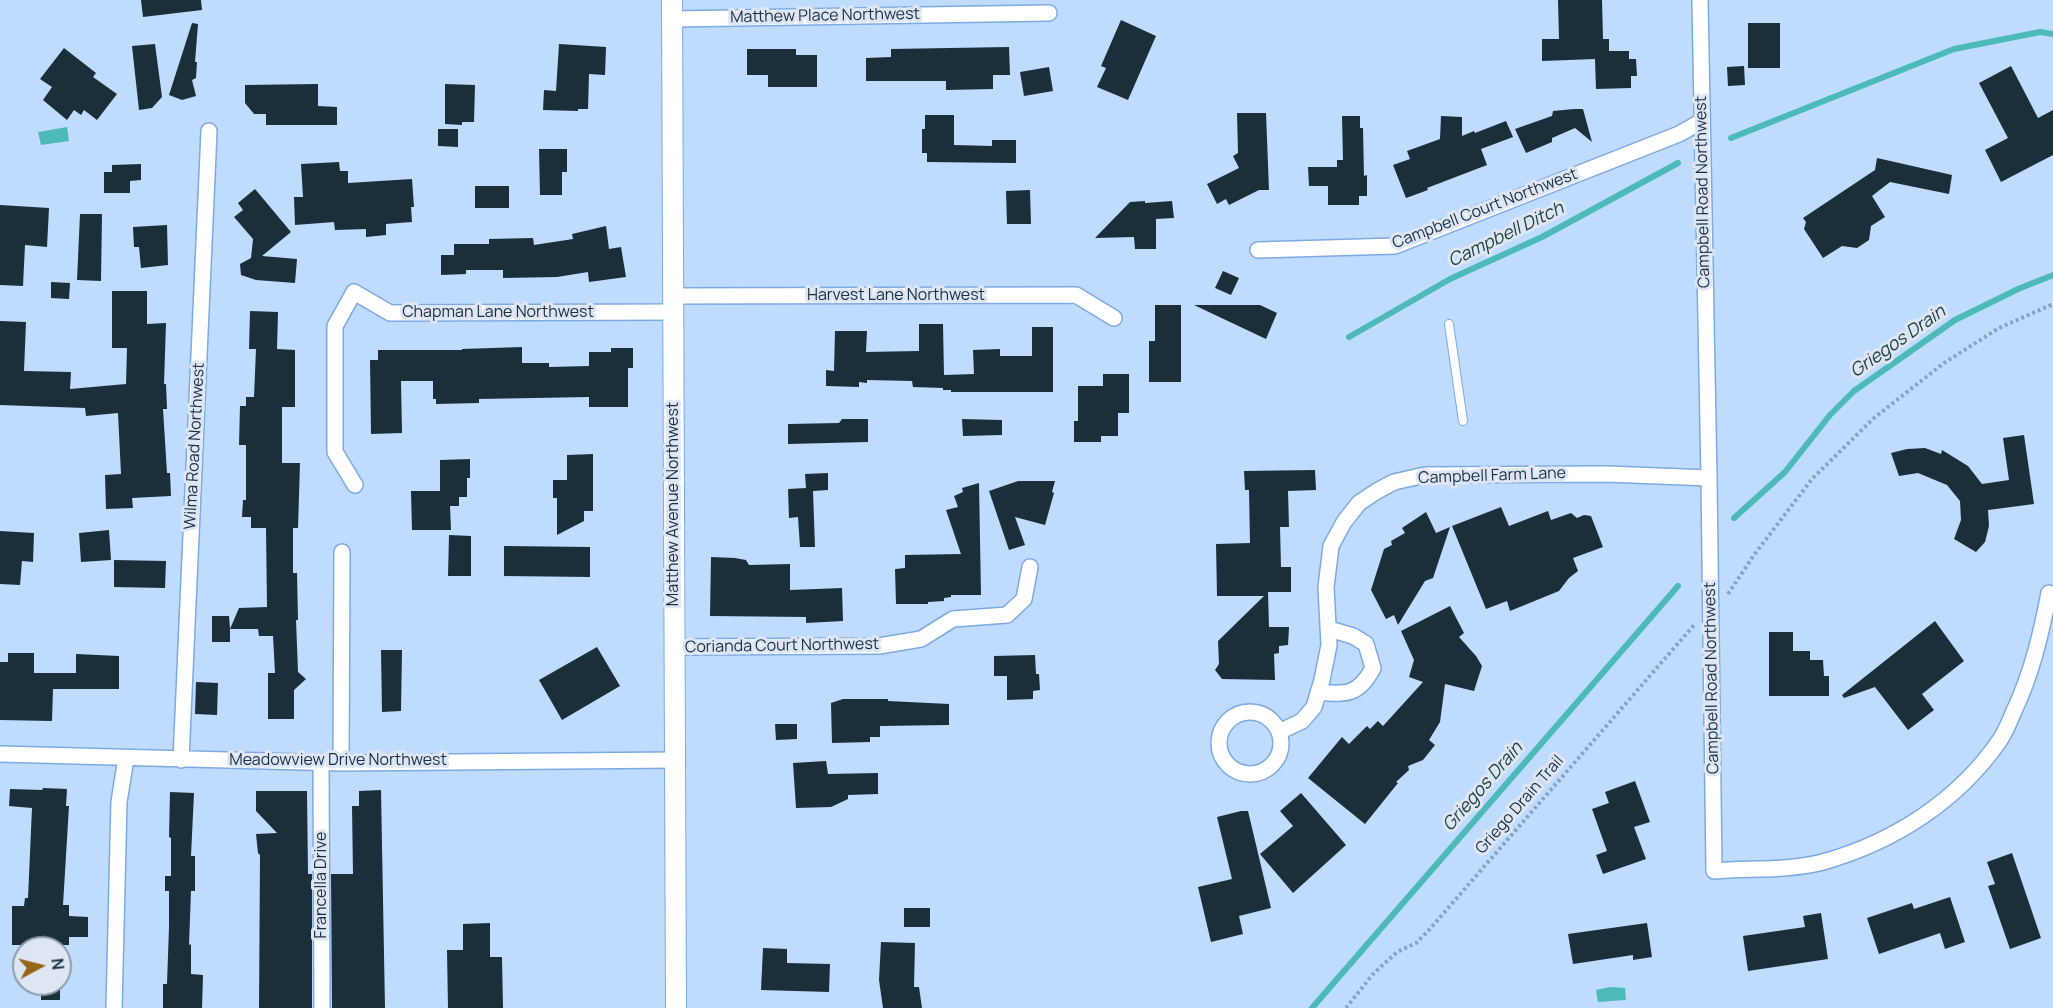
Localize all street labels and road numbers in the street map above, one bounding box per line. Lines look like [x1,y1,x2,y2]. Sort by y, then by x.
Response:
street label: Matthew Place Northwest [730,5,920,27]
street label: Campbell Road Northwest [1692,96,1714,288]
street label: Campbell Court Northwest [1390,165,1580,253]
street label: Harvest Lane Northwest [807,286,985,306]
street label: Chapman Lane Northwest [402,303,594,323]
street label: Wilma Road Northwest [181,362,209,530]
street label: Matthew Avenue Northwest [664,402,684,606]
street label: Campbell Farm Lane [1418,464,1566,488]
street label: Campbell Road Northwest [1701,582,1723,774]
street label: Corianda Court Northwest [685,635,879,657]
street label: Meadowview Drive Northwest [229,751,447,771]
street label: Griego Drain Trail [1472,752,1568,858]
street label: Francella Drive [312,832,332,938]

